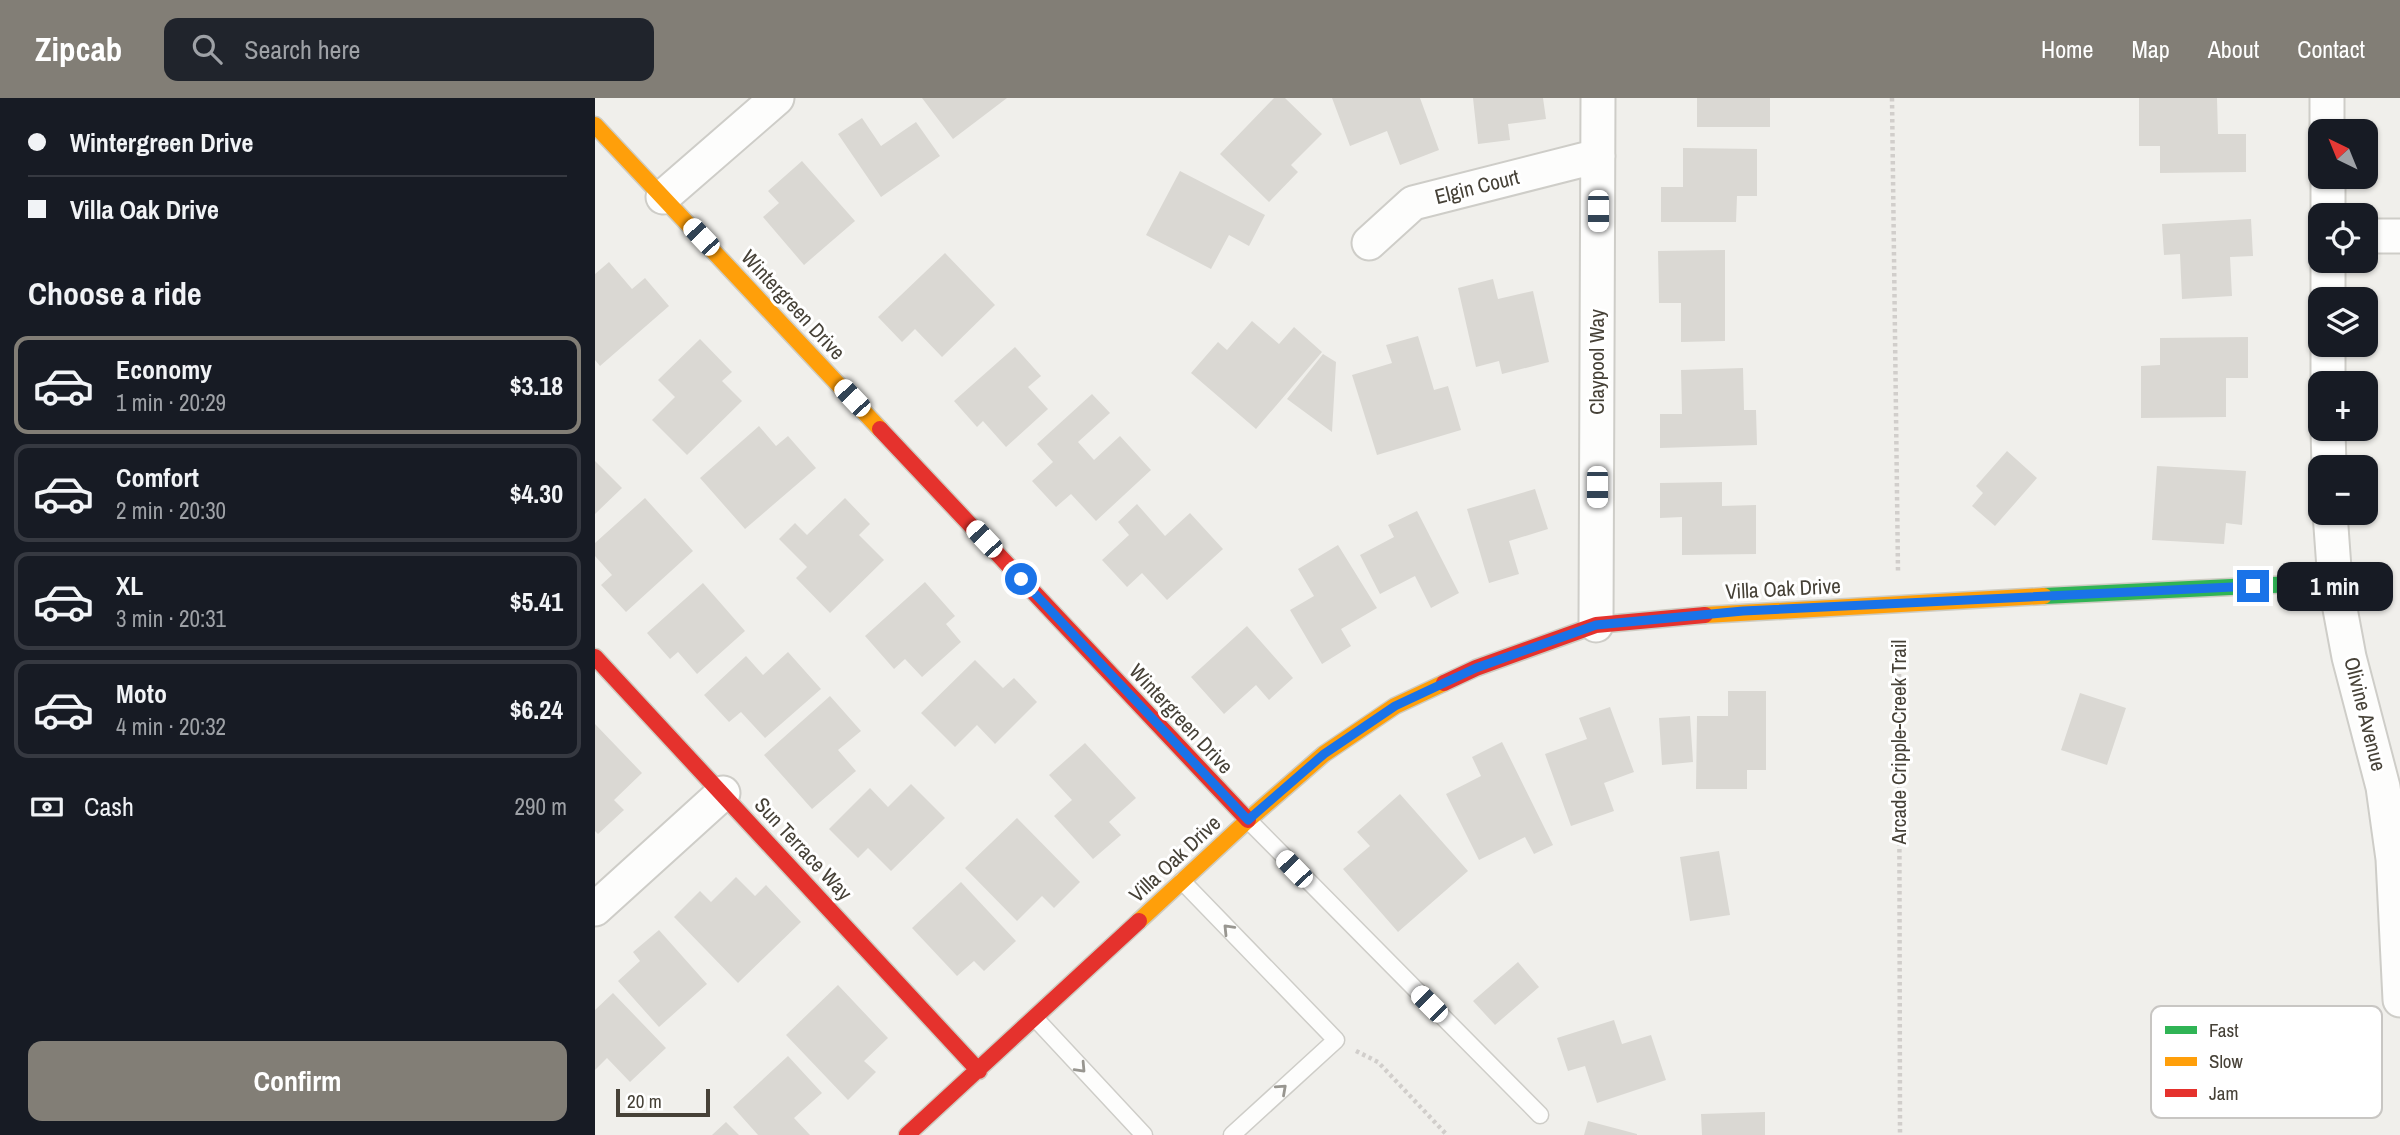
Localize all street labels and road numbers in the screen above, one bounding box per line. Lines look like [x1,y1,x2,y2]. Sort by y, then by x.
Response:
street label: Elgin Court [1432,162,1522,211]
street label: Wintergreen Drive [735,243,852,366]
street label: Claypool Way [1582,309,1611,415]
street label: Villa Oak Drive [1725,571,1841,606]
street label: Arcade Cripple-Creek Trail [1884,640,1913,845]
street label: Olivine Avenue [2337,654,2394,774]
street label: Wintergreen Drive [1123,657,1240,780]
street label: Sun Terrace Way [748,791,859,907]
street label: Villa Oak Drive [1123,809,1227,909]

